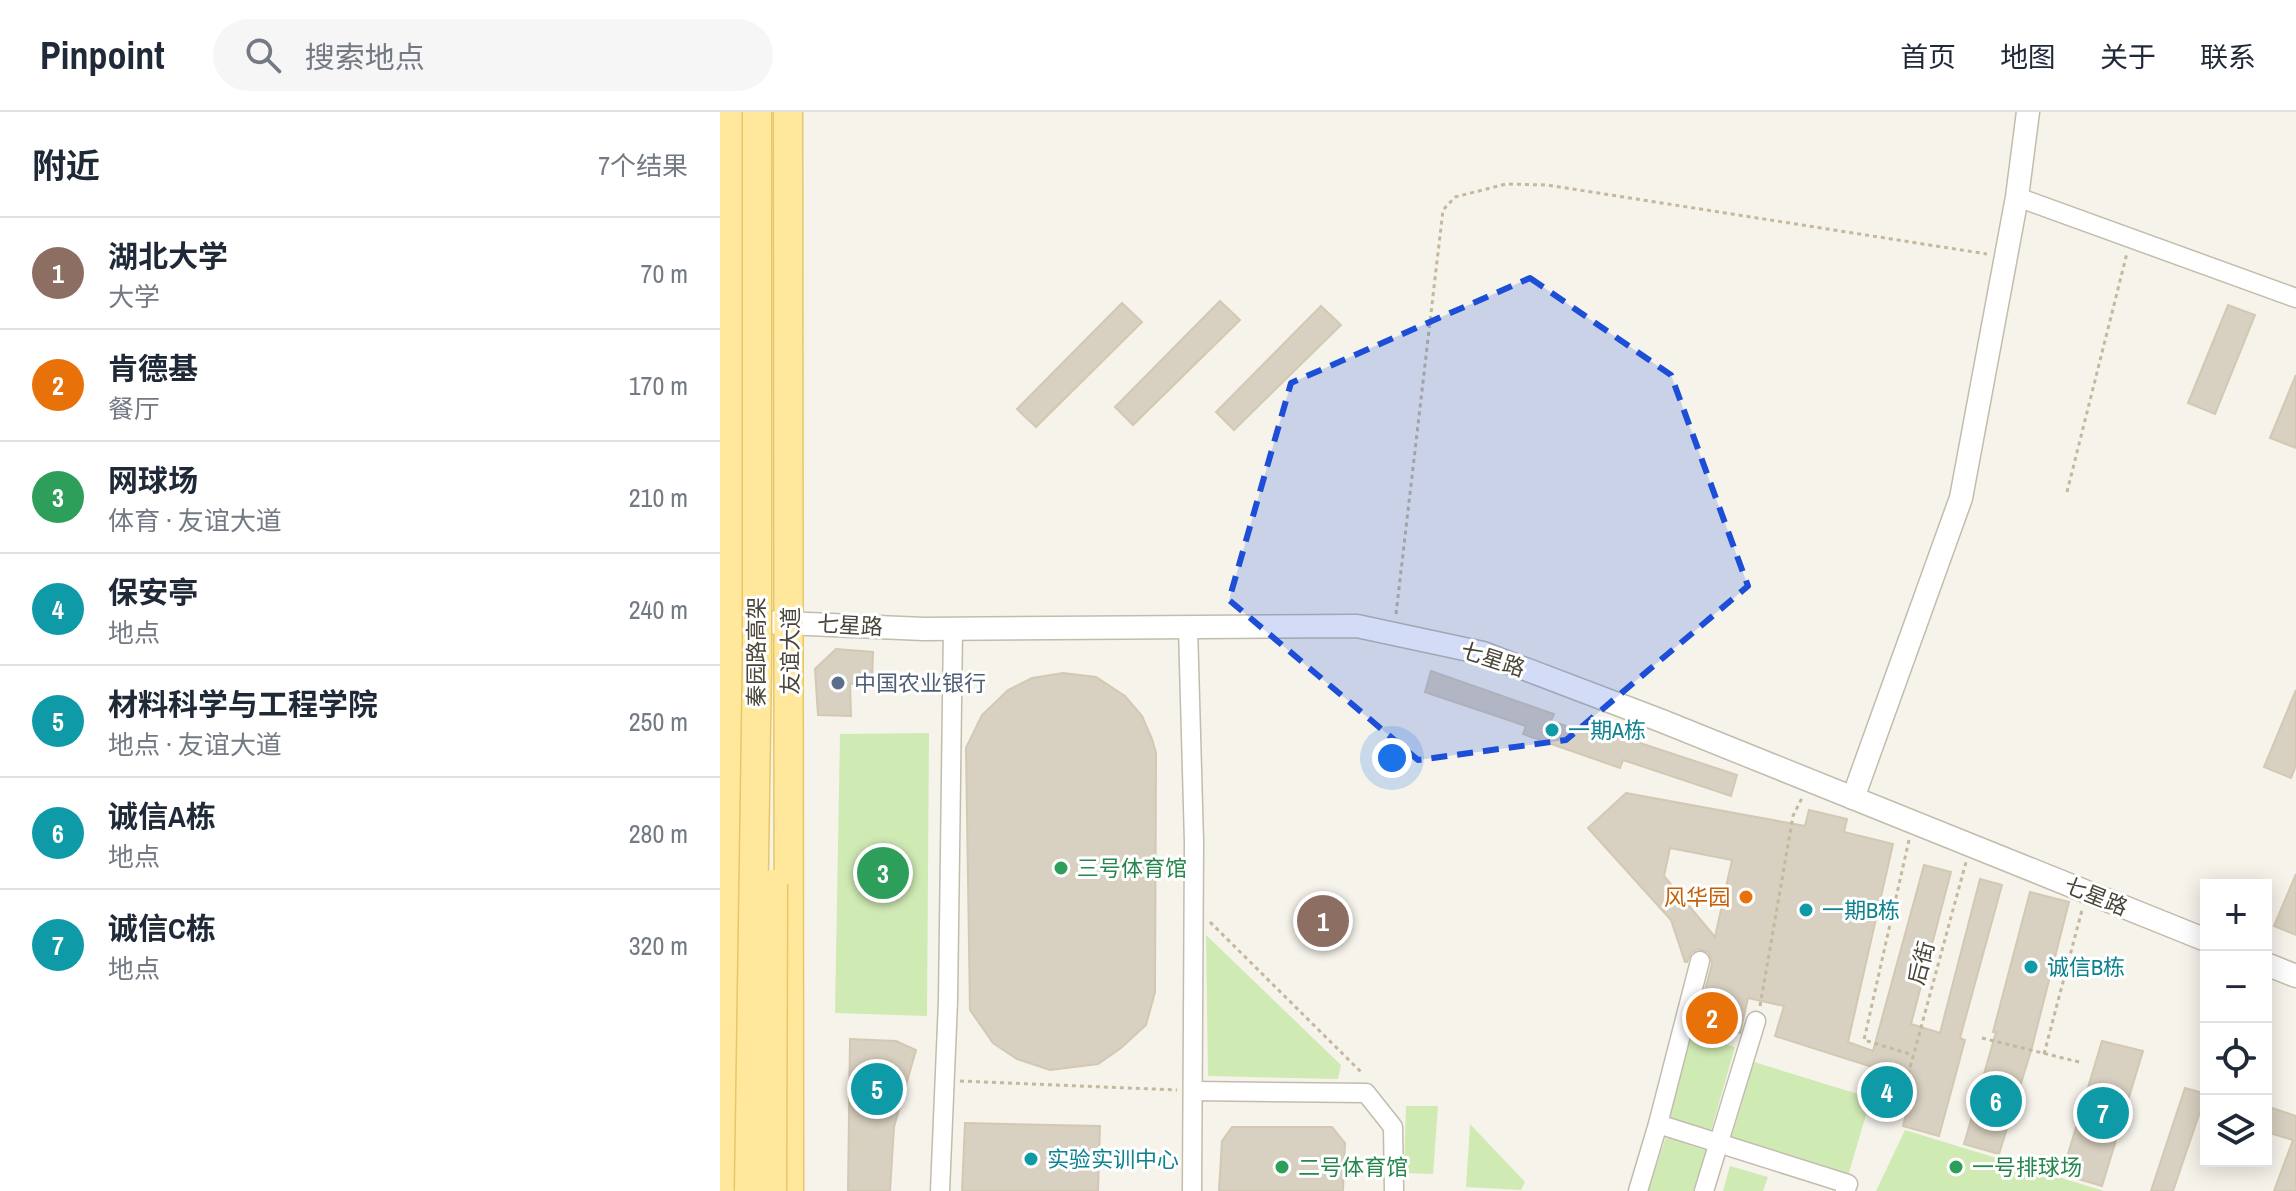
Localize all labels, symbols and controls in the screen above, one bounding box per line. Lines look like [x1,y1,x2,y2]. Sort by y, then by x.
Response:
search box [213,19,773,91]
text: Pinpoint [40,30,165,81]
icon: search [241,33,285,77]
text: 搜索地点 [305,37,425,77]
text: 首页 [1900,38,1956,76]
text: 地图 [2000,38,2056,76]
text: 关于 [2100,38,2156,76]
text: 联系 [2200,38,2256,76]
text: 附近 [32,143,100,189]
text: 7个结果 [598,148,688,183]
text: 湖北大学 [108,236,228,276]
text: 1 [52,256,64,291]
text: 70 m [641,256,688,291]
text: 大学 [108,279,160,314]
text: 肯德基 [108,348,198,388]
text: 2 [52,368,64,403]
text: 170 m [629,368,688,403]
text: 餐厅 [108,391,160,426]
text: 网球场 [108,460,198,500]
text: 3 [52,480,64,515]
text: 210 m [629,480,688,515]
text: 体育 · 友谊大道 [108,503,282,538]
text: 保安亭 [108,572,198,612]
text: 4 [52,592,64,627]
text: 240 m [629,592,688,627]
street label: 秦园路高架 [741,597,771,707]
street label: 友谊大道 [775,607,805,695]
street label: 七星路 [816,608,884,642]
text: 地点 [108,615,160,650]
street label: 七星路 [1457,635,1529,683]
place label: 中国农业银行 [854,668,986,698]
marker: 中国农业银行 [829,674,847,692]
text: 材料科学与工程学院 [108,684,378,724]
text: 5 [52,704,64,739]
text: 250 m [629,704,688,739]
place label: 一期A栋 [1568,715,1646,745]
marker: 一期A栋 [1543,721,1561,739]
text: 地点 · 友谊大道 [108,727,282,762]
your location [1372,738,1412,778]
text: 诚信A栋 [108,796,216,836]
text: 6 [52,816,64,851]
text: 280 m [629,816,688,851]
text: 地点 [108,839,160,874]
pin: 3 [857,843,909,903]
place label: 三号体育馆 [1077,853,1187,883]
marker: 三号体育馆 [1052,859,1070,877]
street label: 七星路 [2060,870,2132,922]
map controls [2200,879,2272,1167]
button: + [2200,879,2272,951]
place label: 风华园 [1664,882,1730,912]
marker: 风华园 [1737,888,1755,906]
pin: 1 [1297,891,1349,951]
place label: 一期B栋 [1822,895,1900,925]
marker: 一期B栋 [1797,901,1815,919]
text: 诚信C栋 [108,908,216,948]
text: 7 [52,928,64,963]
text: 320 m [629,928,688,963]
street label: 后街 [1901,938,1941,988]
text: 地点 [108,951,160,986]
button: − [2200,951,2272,1023]
place label: 诚信B栋 [2047,952,2125,982]
marker: 诚信B栋 [2022,958,2040,976]
pin: 2 [1686,988,1738,1048]
button: locate [2200,1023,2272,1095]
pin: 5 [851,1059,903,1119]
pin: 4 [1861,1062,1913,1122]
pin: 6 [1970,1071,2022,1131]
pin: 7 [2077,1083,2129,1143]
button: layers [2200,1095,2272,1167]
place label: 实验实训中心 [1047,1144,1179,1174]
marker: 实验实训中心 [1022,1150,1040,1168]
place label: 二号体育馆 [1298,1152,1408,1182]
place label: 一号排球场 [1972,1152,2082,1182]
marker: 二号体育馆 [1273,1158,1291,1176]
marker: 一号排球场 [1947,1158,1965,1176]

